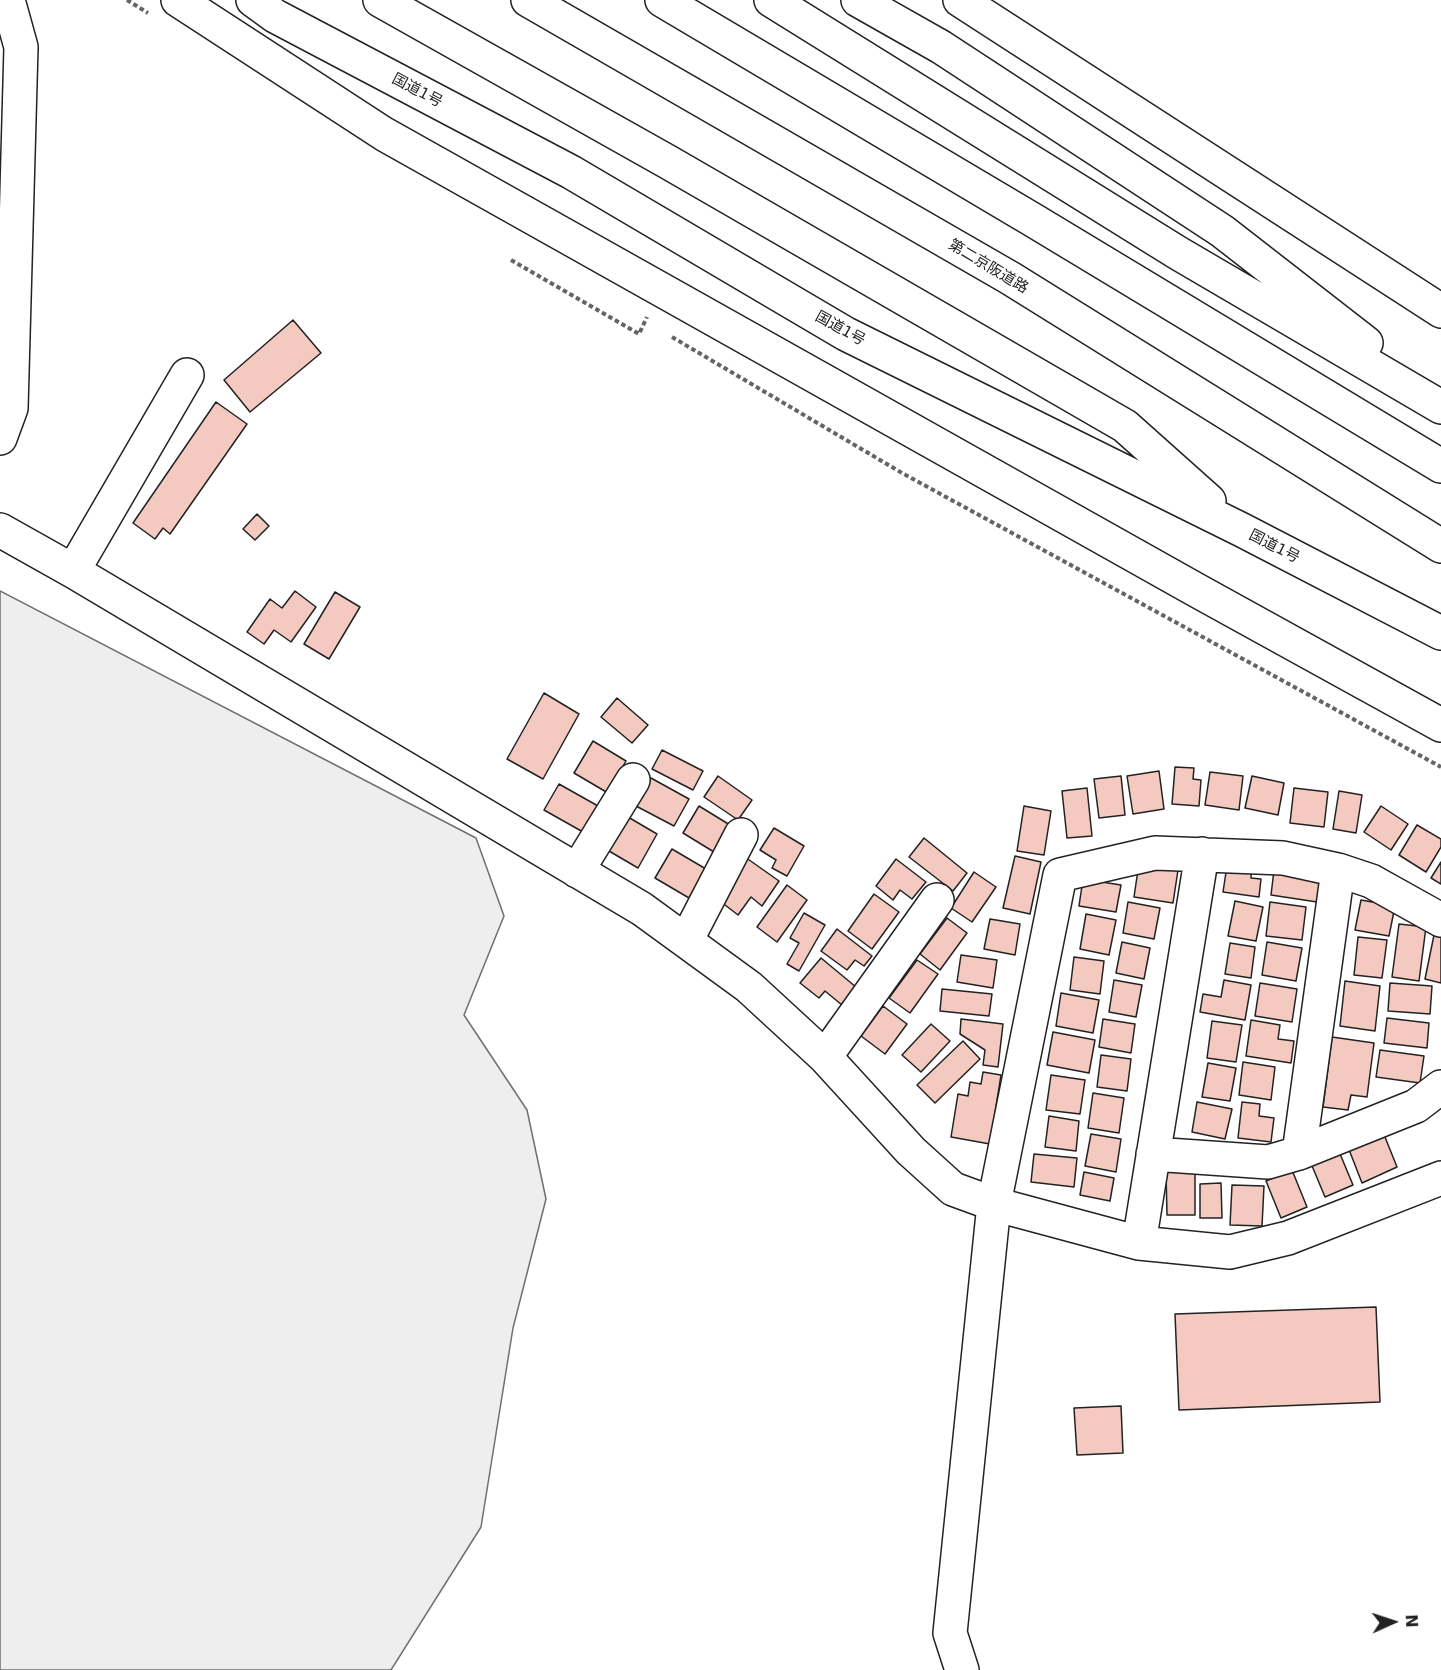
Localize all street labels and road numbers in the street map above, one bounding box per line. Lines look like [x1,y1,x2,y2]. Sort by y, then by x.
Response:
street label: 国道1号 [389,70,445,112]
street label: 第二京阪道路 [945,236,1031,298]
street label: 国道1号 [812,308,868,350]
street label: 国道1号 [1246,527,1302,567]

